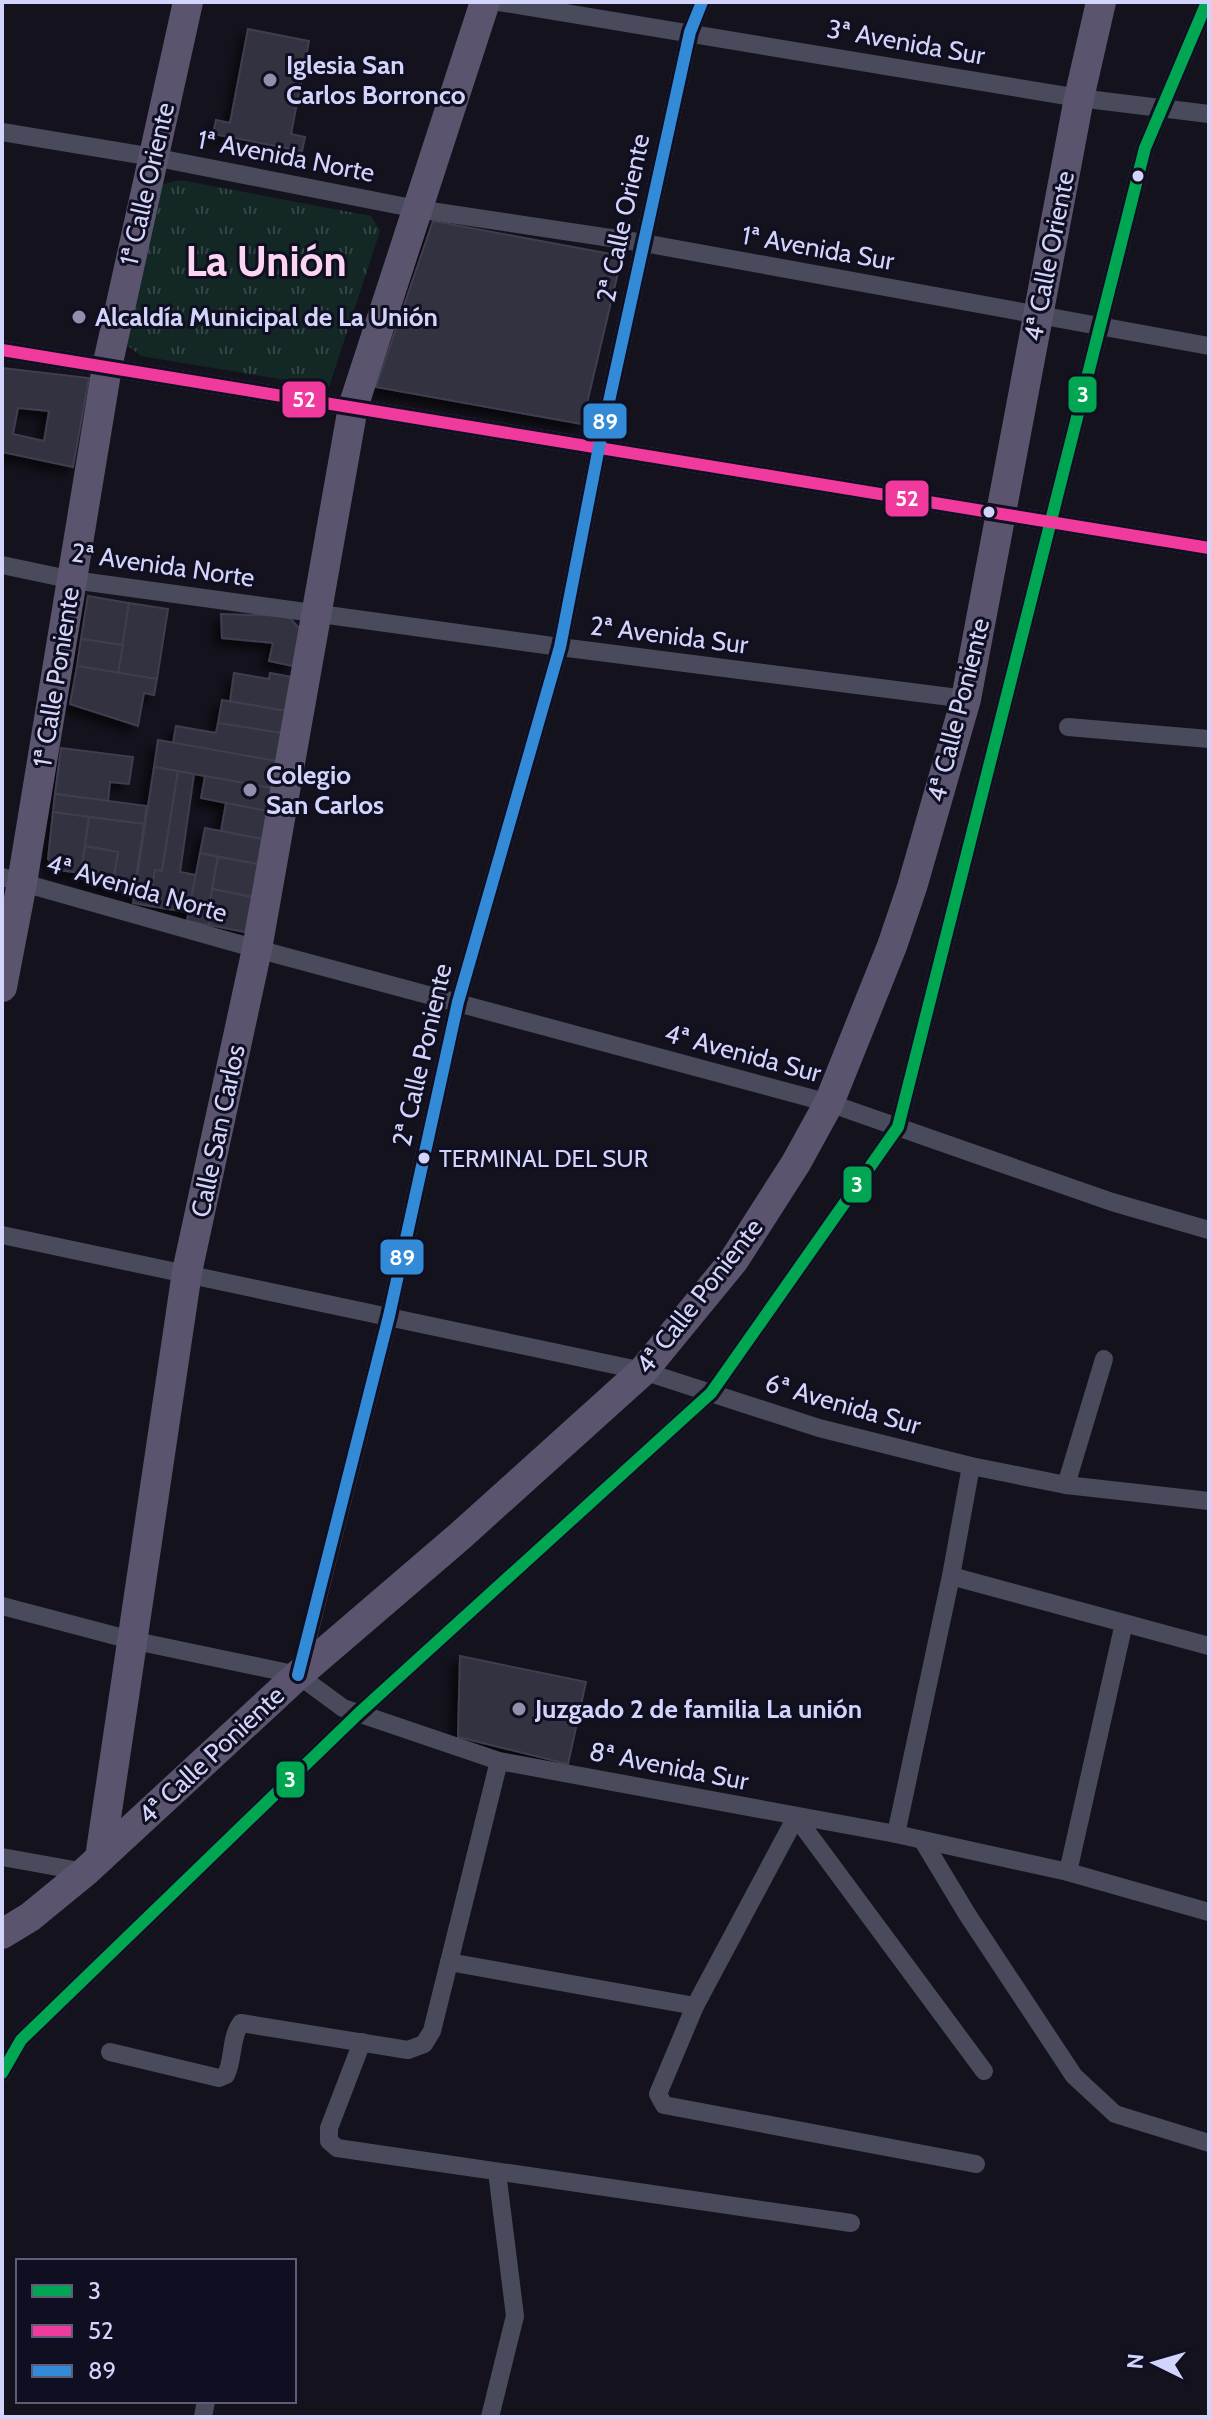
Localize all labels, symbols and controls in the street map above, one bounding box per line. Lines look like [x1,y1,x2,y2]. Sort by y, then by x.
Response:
street label: 3ª Avenida Sur [825,12,988,72]
place label: Iglesia San Carlos Borronco [286,49,466,111]
marker: Iglesia San Carlos Borronco [261,71,279,89]
street label: 1ª Calle Oriente [113,99,181,269]
street label: 1ª Avenida Norte [195,123,377,189]
street label: 2ª Calle Oriente [590,131,656,305]
street label: 4ª Calle Oriente [1017,168,1081,344]
unlabelled marker [1130,168,1146,184]
street label: 1ª Avenida Sur [739,219,897,277]
district label: La Unión [185,235,347,287]
place label: Alcaldía Municipal de La Unión [95,301,438,333]
marker: Alcaldía Municipal de La Unión [70,308,88,326]
line badge: 3 [1067,375,1098,414]
line badge: 52 [281,380,327,419]
text: 3 [1077,381,1089,408]
text: 52 [292,386,316,413]
line badge: 89 [582,402,628,440]
text: 89 [592,408,618,435]
line badge: 52 [884,479,930,518]
text: 52 [895,485,919,512]
unlabelled marker [981,504,997,520]
street label: 2ª Avenida Norte [69,536,257,594]
street label: 1ª Calle Poniente [26,585,86,769]
street label: 2ª Avenida Sur [588,609,751,661]
street label: 4ª Calle Poniente [920,615,996,805]
place label: Colegio San Carlos [266,759,384,821]
marker: Colegio San Carlos [241,781,259,799]
street label: 4ª Avenida Norte [43,847,231,929]
street label: 2ª Calle Poniente [385,960,459,1150]
street label: 4ª Avenida Sur [661,1017,825,1089]
street label: Calle San Carlos [184,1042,252,1220]
place label: TERMINAL DEL SUR [439,1144,649,1173]
marker: TERMINAL DEL SUR [416,1150,432,1166]
line badge: 3 [842,1165,873,1204]
text: 3 [851,1171,863,1198]
street label: 4ª Calle Poniente [628,1212,770,1380]
line badge: 89 [379,1238,425,1276]
text: 89 [389,1244,415,1271]
street label: 6ª Avenida Sur [762,1367,925,1442]
street label: 4ª Calle Poniente [131,1679,291,1831]
place label: Juzgado 2 de familia La unión [534,1693,862,1725]
marker: Juzgado 2 de familia La unión [510,1700,528,1718]
street label: 8ª Avenida Sur [587,1735,752,1797]
line badge: 3 [275,1760,306,1799]
text: 3 [284,1766,296,1793]
legend [16,2259,296,2403]
text: 3 [88,2276,101,2305]
text: 52 [88,2316,114,2345]
north arrow [1115,2323,1195,2403]
text: N [1121,2352,1150,2370]
text: 89 [88,2356,116,2385]

